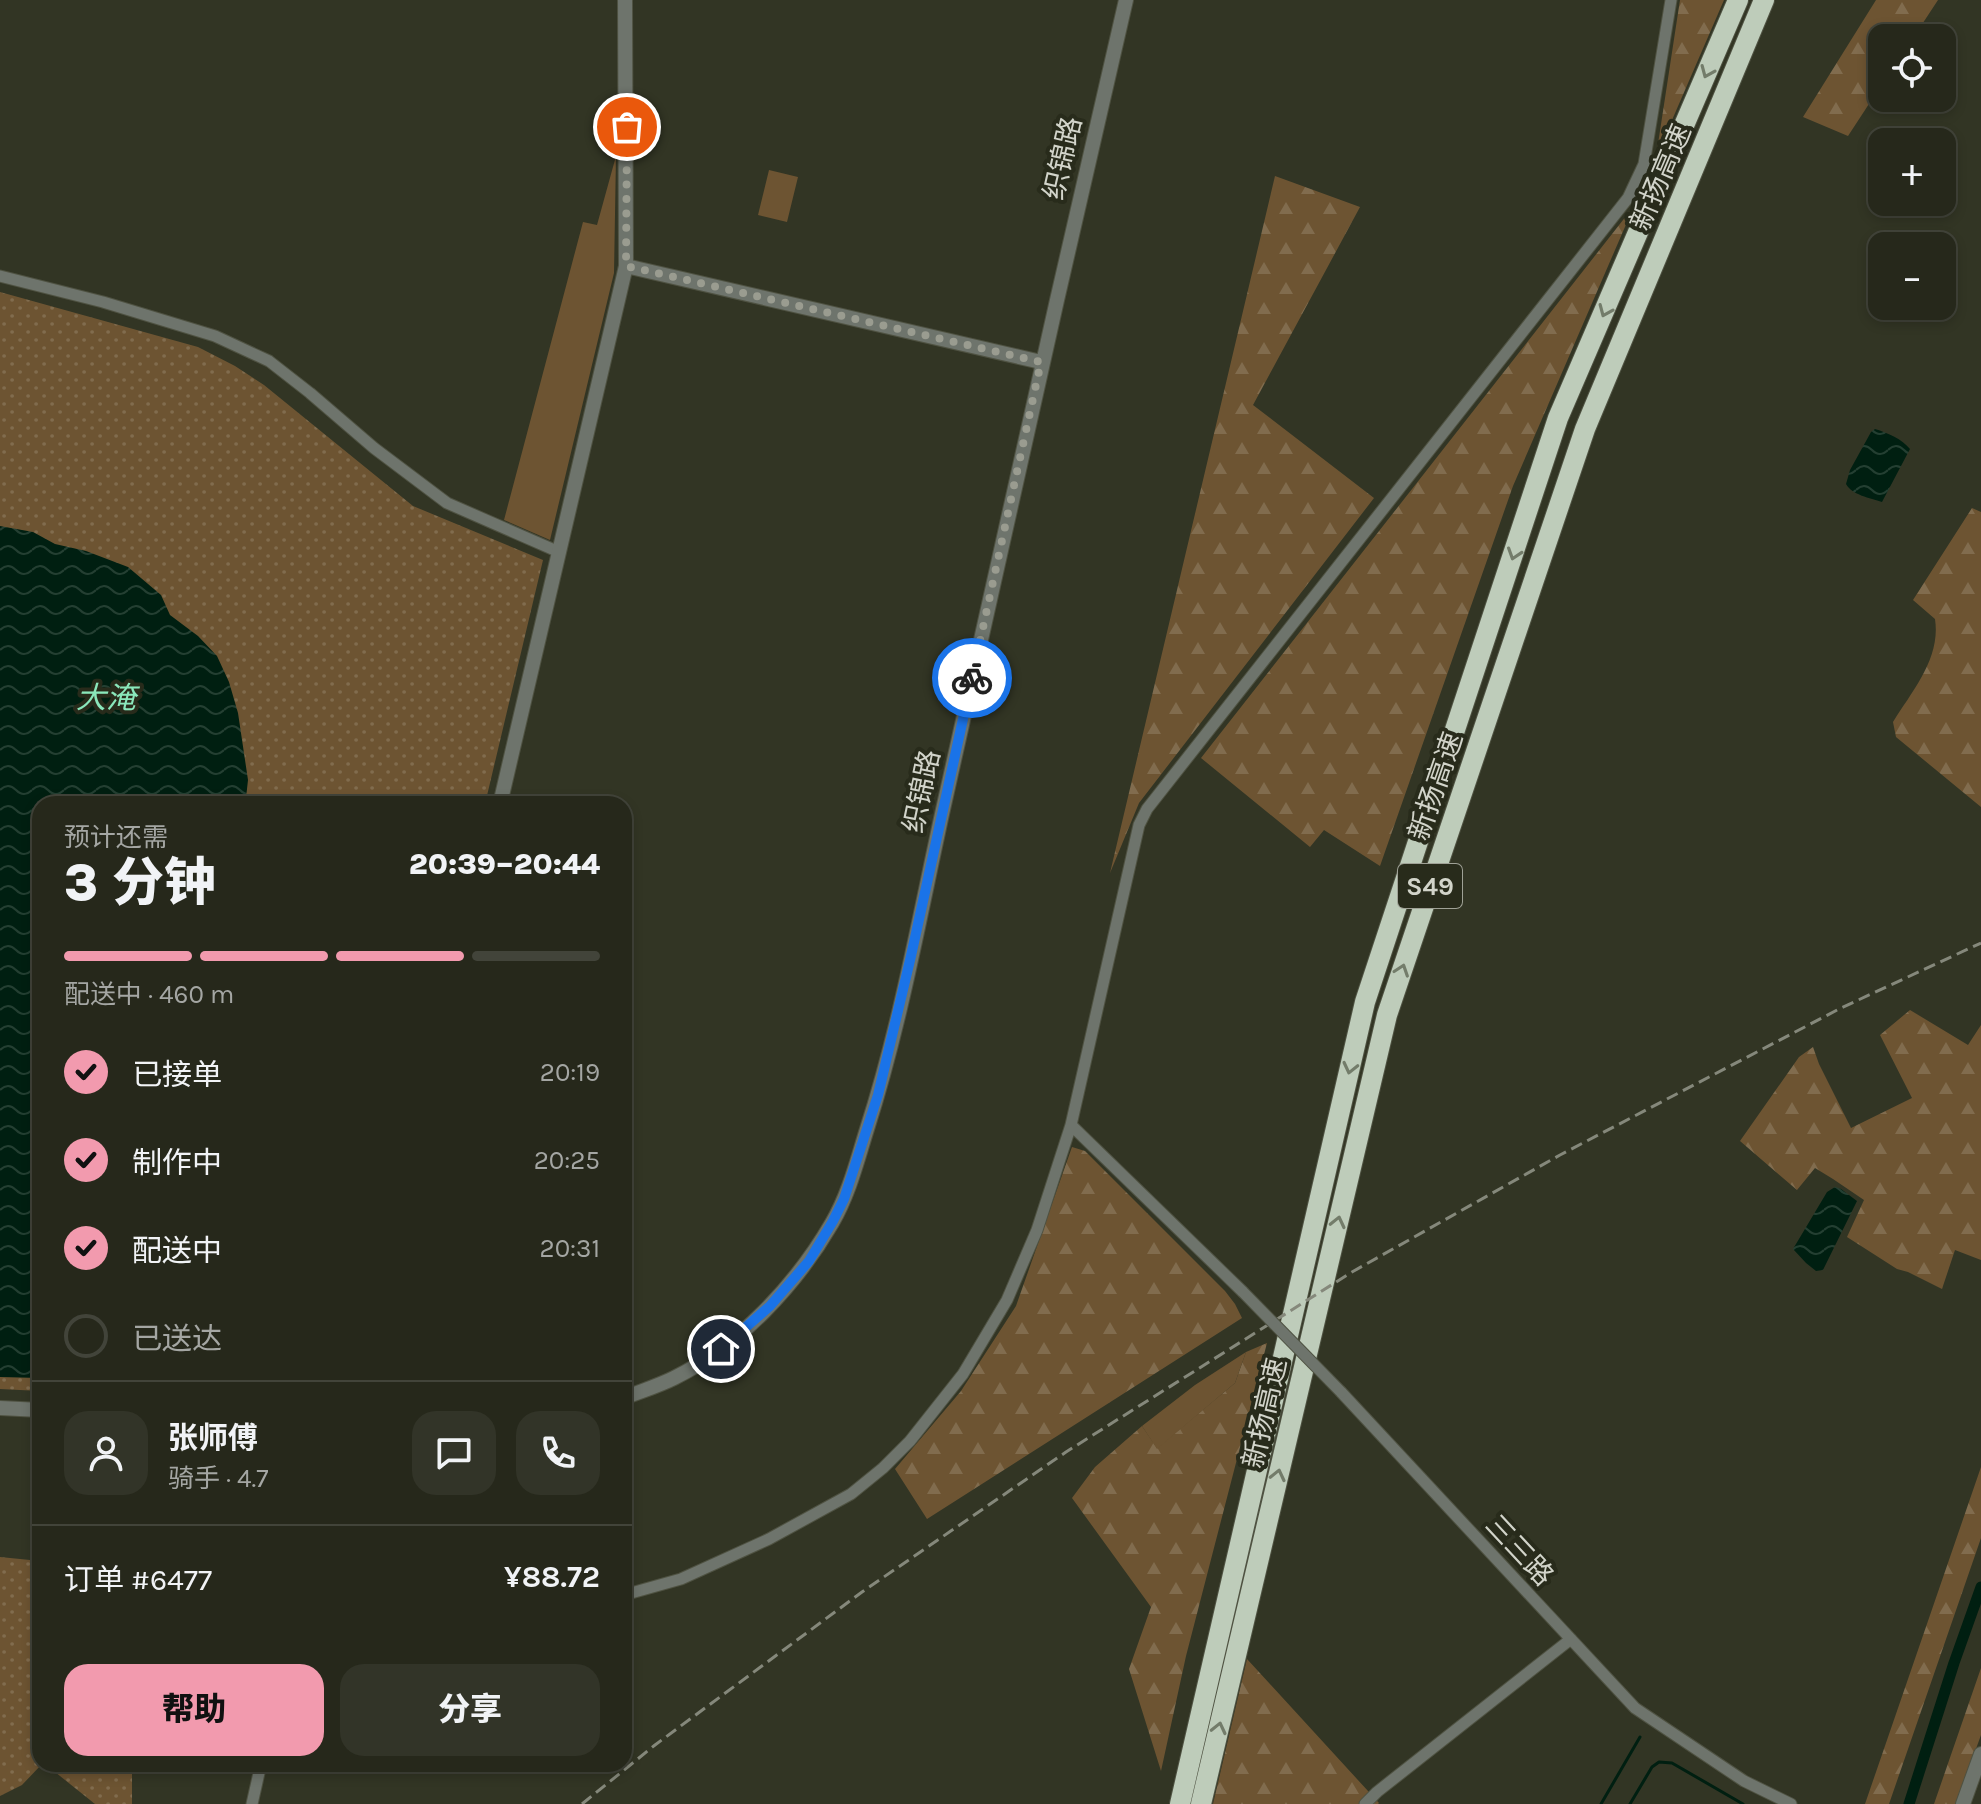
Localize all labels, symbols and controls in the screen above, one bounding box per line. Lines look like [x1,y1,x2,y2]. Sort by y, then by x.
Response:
map controls [1868,24,1956,320]
button: locate [1868,24,1956,112]
one-way arrow [1701,64,1717,78]
pin [593,93,661,161]
icon: bag [605,105,649,149]
street label: 织锦路 [1037,113,1088,203]
street label: 新扬高速 [1623,119,1698,235]
button: + [1868,128,1956,216]
button: − [1868,232,1956,320]
one-way arrow [1598,302,1614,317]
one-way arrow [1507,546,1523,560]
courier [932,638,1012,718]
icon: bike [950,656,994,700]
water label: 大淹 [76,680,141,716]
street label: 新扬高速 [1402,728,1469,844]
street label: 织锦路 [897,747,946,836]
text: 预计还需 [64,822,168,853]
text: 20:39–20:44 [409,846,600,882]
text: 3 分钟 [64,852,216,913]
road number: S49 [1398,864,1462,908]
one-way arrow [1392,964,1408,978]
text: 配送中 · 460 m [64,979,234,1010]
icon: check [64,1050,108,1094]
text: 已接单 [132,1057,222,1093]
text: 20:19 [540,1057,600,1088]
one-way arrow [1342,1061,1359,1075]
icon: check [64,1138,108,1182]
text: 制作中 [132,1145,222,1181]
text: 20:25 [534,1145,600,1176]
one-way arrow [1329,1216,1346,1229]
icon: check [64,1226,108,1270]
text: 配送中 [132,1233,222,1269]
text: 20:31 [540,1233,600,1264]
pin [687,1315,755,1383]
text: 已送达 [132,1321,222,1357]
icon: home [699,1327,743,1371]
street label: 新扬高速 [1236,1355,1293,1471]
button: person [64,1411,148,1495]
button: chat [412,1411,496,1495]
button: phone [516,1411,600,1495]
text: 张师傅 [168,1420,258,1456]
text: 骑手 · 4.7 [168,1463,268,1494]
one-way arrow [1269,1469,1286,1482]
street label: 三三路 [1479,1508,1560,1592]
text: ¥88.72 [504,1559,600,1595]
text: 订单 #6477 [64,1562,212,1598]
button: 帮助 [64,1664,324,1756]
button: 分享 [340,1664,600,1756]
one-way arrow [1209,1722,1226,1735]

